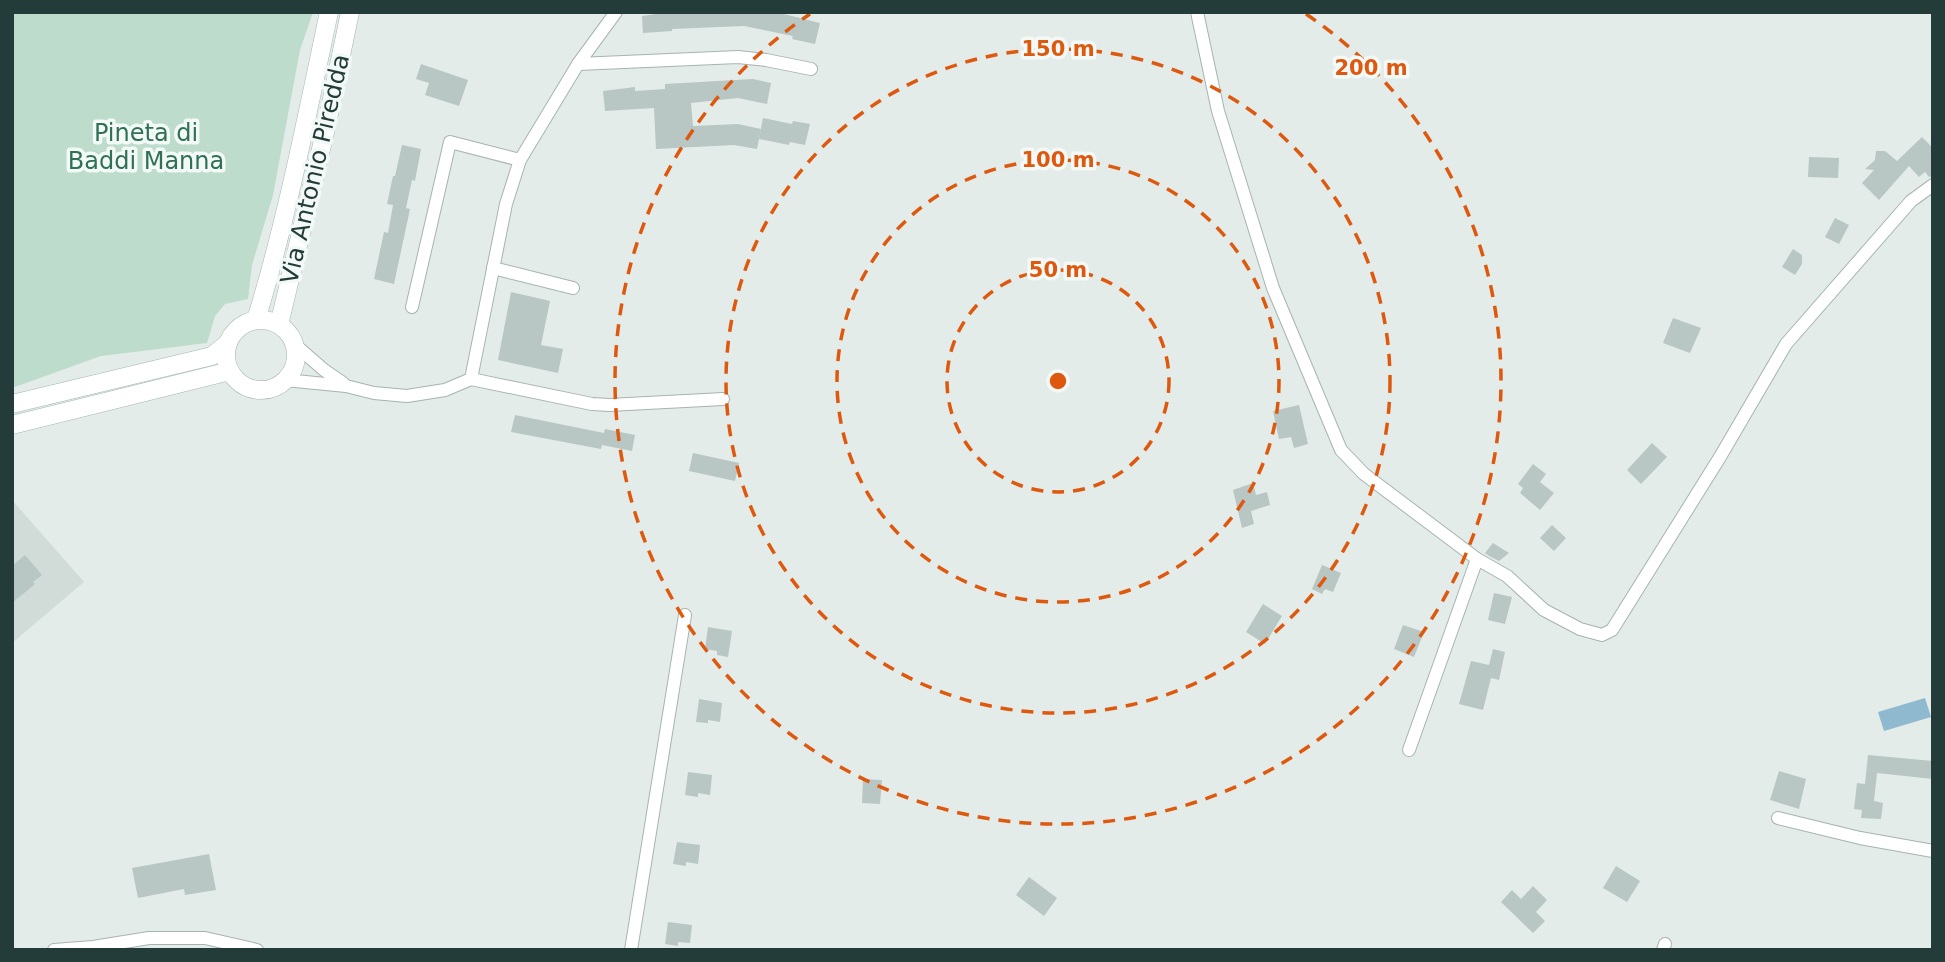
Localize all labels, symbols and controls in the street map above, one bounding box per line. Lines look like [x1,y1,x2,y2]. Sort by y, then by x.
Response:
text: 150 m [1021,37,1095,61]
street label: Via Antonio Piredda [275,52,355,286]
text: 200 m [1334,56,1408,80]
park label: Pineta di Baddi Manna [68,119,224,175]
text: 100 m [1021,148,1095,172]
text: 50 m [1029,258,1087,282]
centre of rings [1046,369,1070,393]

